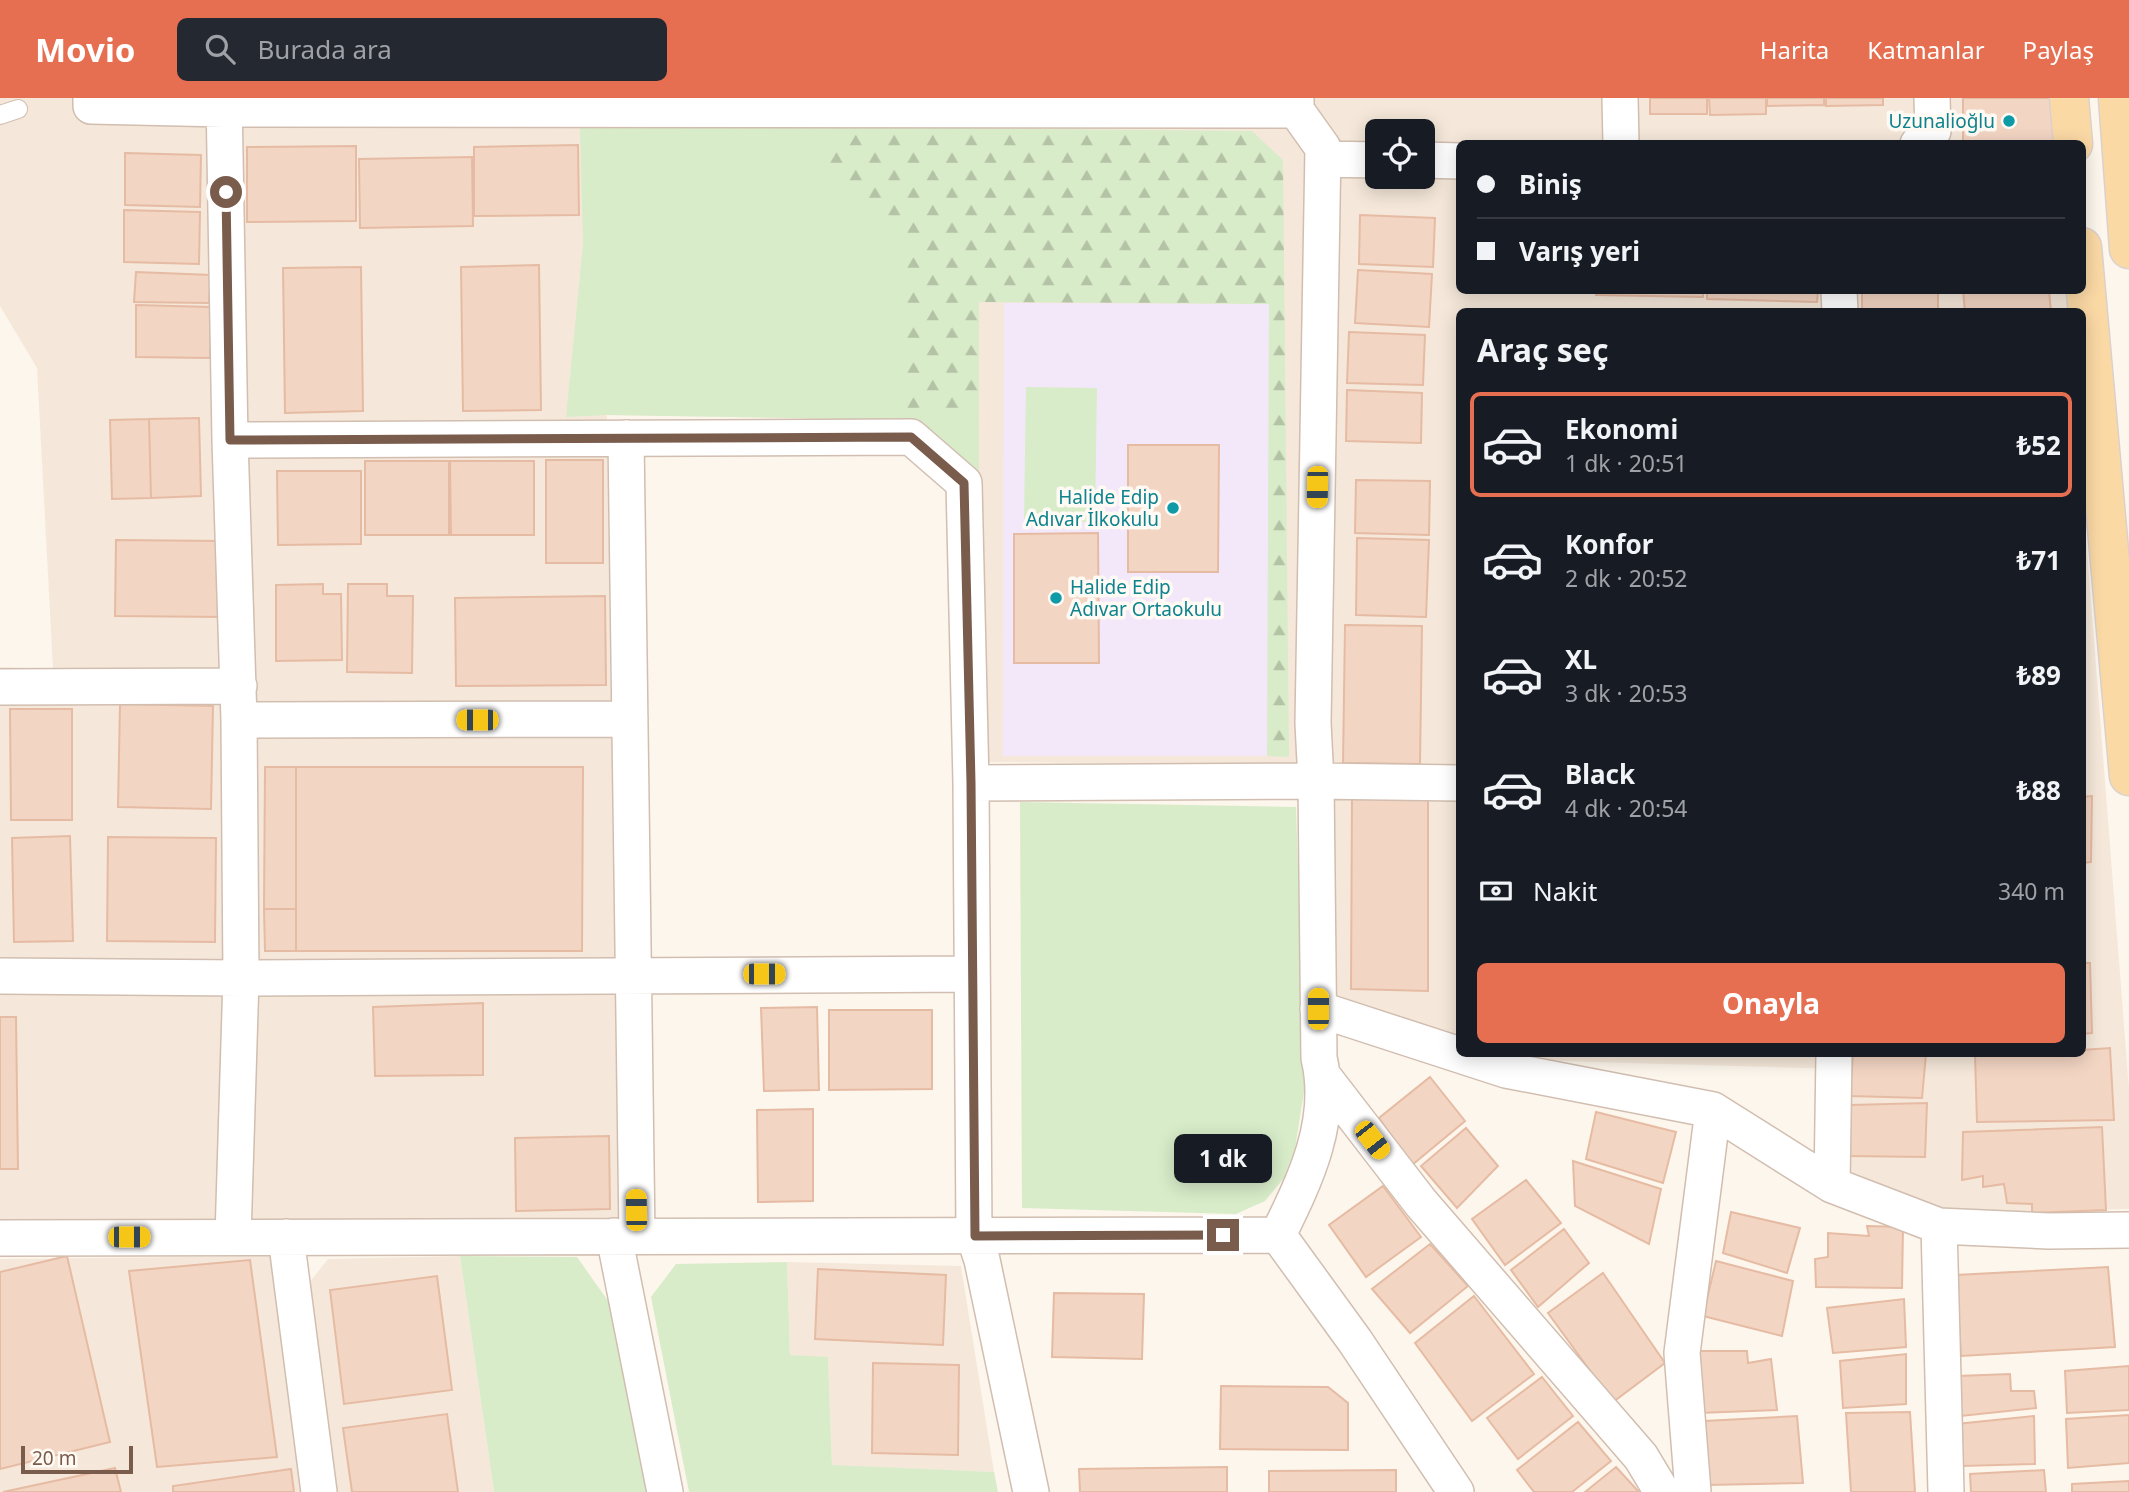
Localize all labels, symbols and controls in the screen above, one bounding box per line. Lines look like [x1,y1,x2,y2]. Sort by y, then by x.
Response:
search box [177,18,667,81]
text: Movio [35,27,135,72]
icon: search [201,30,239,68]
text: Burada ara [257,31,392,67]
text: Harita [1760,33,1829,66]
text: Katmanlar [1867,33,1985,66]
text: Paylaş [2023,33,2094,66]
place label: Uzunalioğlu [1888,108,1995,134]
marker: Uzunalioğlu [2001,113,2017,129]
map controls [1365,119,1435,189]
button: locate [1365,119,1435,189]
text: Biniş [1519,166,1582,202]
route start [210,176,242,208]
text: Varış yeri [1519,233,1640,269]
text: Araç seç [1477,328,1609,371]
text: Ekonomi [1565,411,1678,447]
icon: car [1481,413,1544,476]
text: ₺52 [2016,427,2061,463]
text: 1 dk · 20:51 [1565,447,1687,479]
car [1307,466,1328,508]
place label: Halide Edip Adıvar İlkokulu [1026,484,1159,532]
marker: Halide Edip Adıvar İlkokulu [1165,500,1181,516]
text: Konfor [1565,526,1653,562]
icon: car [1481,528,1544,591]
text: ₺71 [2016,542,2061,578]
text: 2 dk · 20:52 [1565,562,1687,594]
place label: Halide Edip Adıvar Ortaokulu [1070,574,1222,622]
marker: Halide Edip Adıvar Ortaokulu [1048,590,1064,606]
text: XL [1565,641,1597,677]
icon: car [1481,643,1544,706]
text: ₺89 [2016,657,2061,693]
text: 3 dk · 20:53 [1565,677,1687,709]
car [457,710,499,731]
text: Black [1565,756,1635,792]
icon: car [1481,758,1544,821]
text: ₺88 [2016,772,2061,808]
text: 4 dk · 20:54 [1565,792,1687,824]
icon: cash [1477,872,1515,910]
text: Nakit [1533,873,1597,909]
text: 340 m [1998,875,2065,907]
button: Onayla [1477,963,2065,1043]
car [744,964,786,985]
car [1308,988,1329,1030]
car [1351,1117,1394,1163]
callout: 1 dk [1174,1134,1272,1182]
text: 1 dk [1199,1142,1247,1174]
car [626,1189,647,1231]
route end [1207,1219,1239,1251]
car [109,1227,151,1248]
scale bar [21,1443,133,1475]
text: 20 m [32,1445,76,1471]

